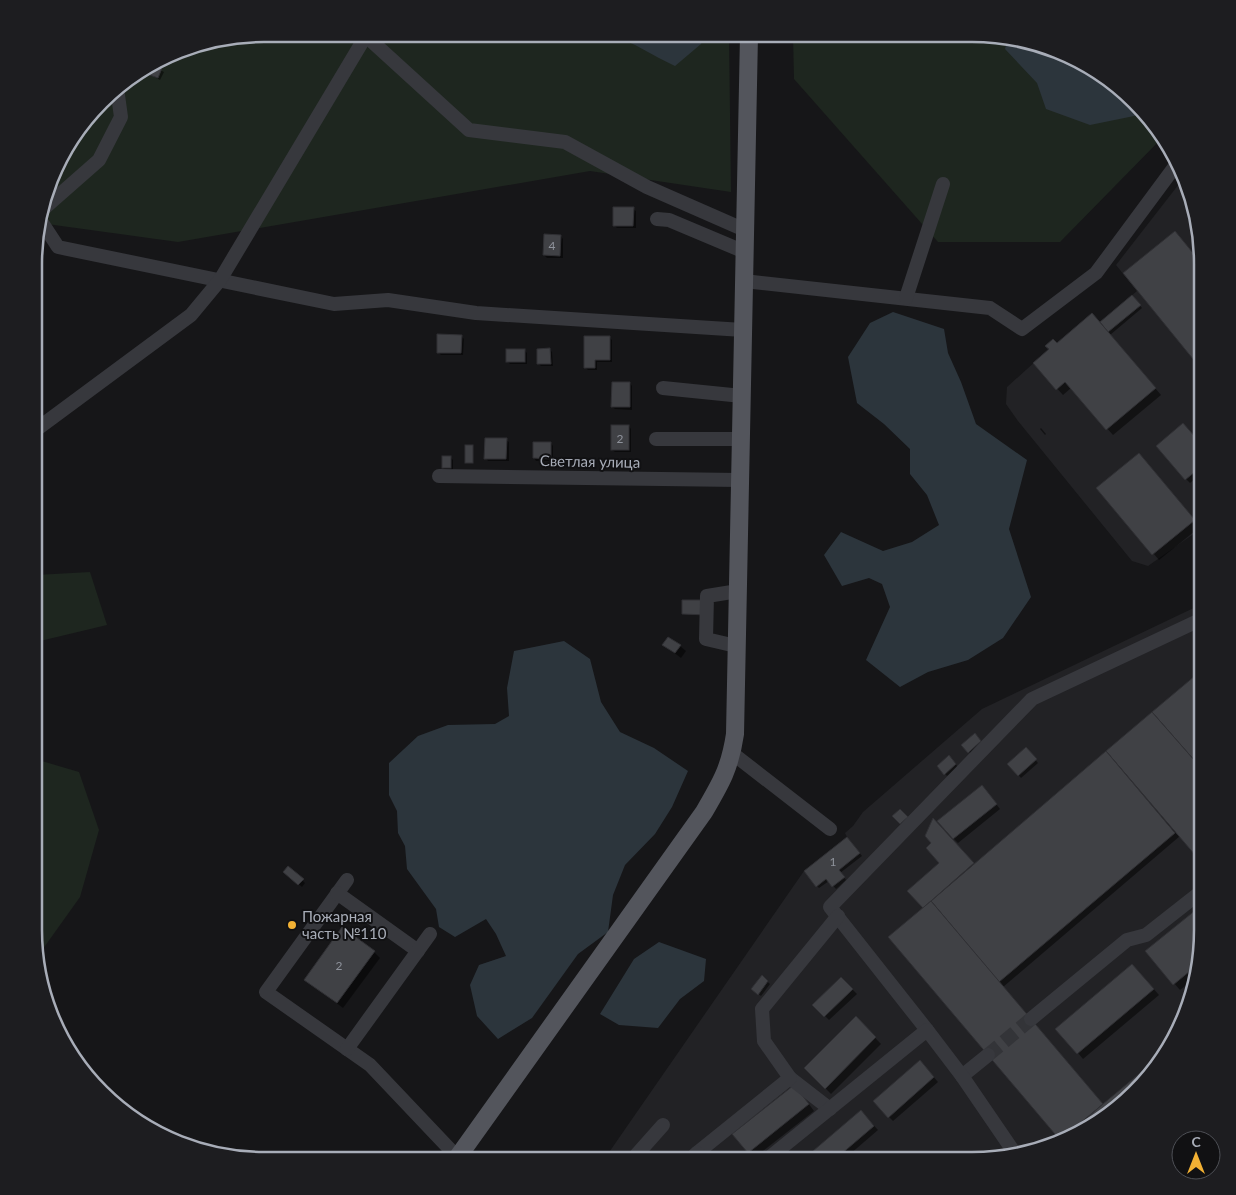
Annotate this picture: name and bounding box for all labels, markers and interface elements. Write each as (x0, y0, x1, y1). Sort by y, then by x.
house number: 4 (549, 238, 556, 253)
house number: 2 (617, 431, 624, 446)
street label: Светлая улица (540, 451, 640, 471)
house number: 1 (830, 854, 837, 869)
place label: Пожарная часть №110 (302, 907, 387, 942)
marker: Пожарная часть №110 (286, 919, 298, 931)
house number: 2 (336, 958, 343, 973)
north arrow (1171, 1130, 1221, 1180)
text: С (1191, 1133, 1201, 1150)

